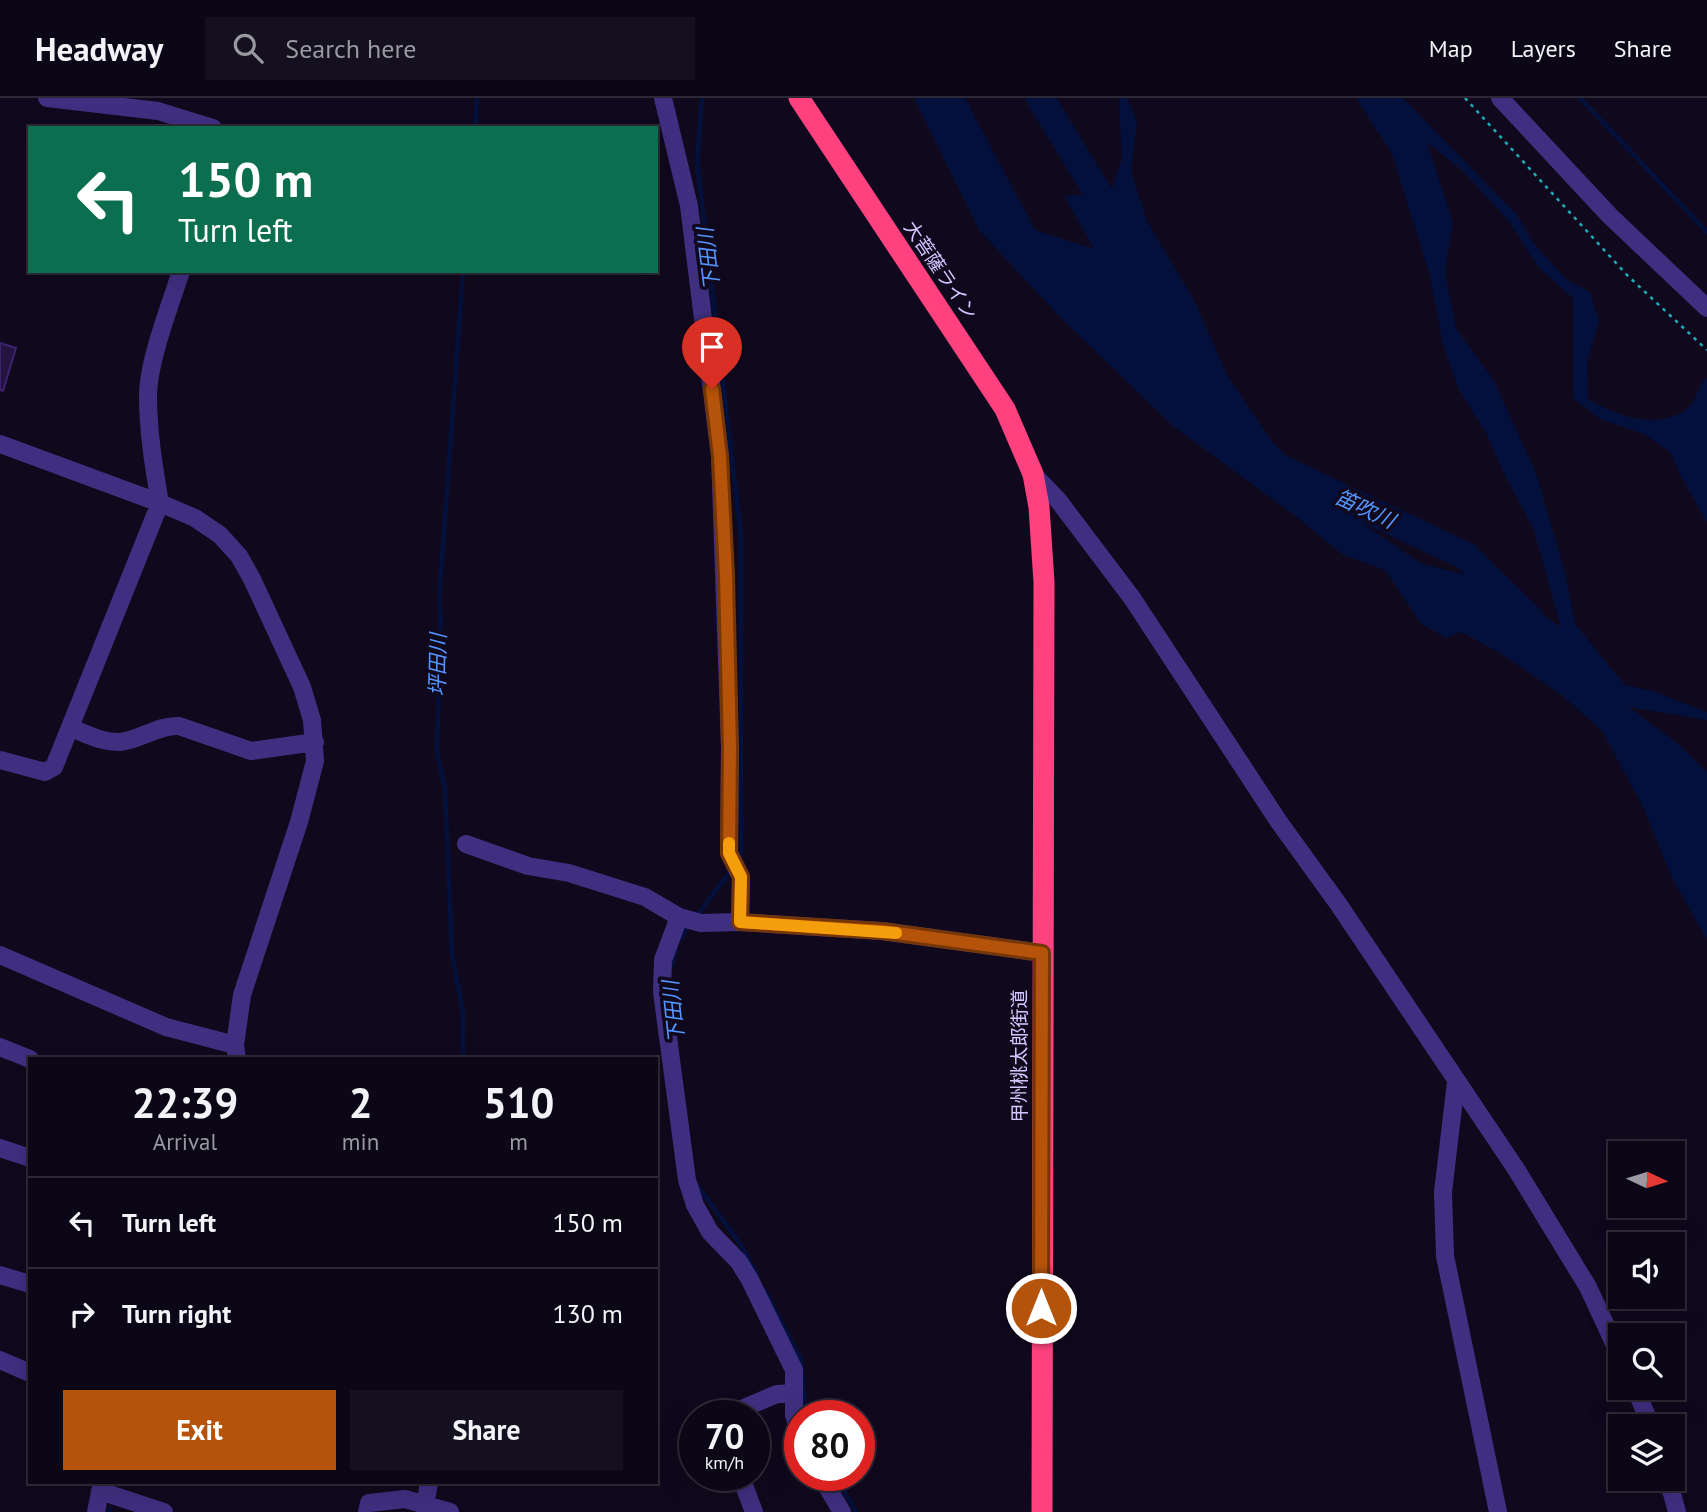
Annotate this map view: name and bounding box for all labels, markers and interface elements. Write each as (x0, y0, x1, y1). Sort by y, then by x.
search box (205, 17, 695, 80)
text: Headway (35, 27, 163, 70)
icon: search (229, 29, 267, 67)
text: Search here (285, 32, 416, 65)
text: Map (1429, 33, 1473, 64)
text: Layers (1511, 33, 1576, 64)
text: Share (1614, 33, 1672, 64)
text: 150 m (178, 147, 313, 211)
icon: left (63, 154, 154, 245)
text: Turn left (178, 209, 293, 251)
street label: 大菩薩ライン (899, 216, 983, 324)
water label: 下田川 (691, 224, 726, 292)
pin (682, 317, 742, 389)
icon: arrive (693, 328, 731, 366)
water label: 笛吹川 (1331, 483, 1401, 535)
water label: 坪田川 (423, 631, 452, 697)
water label: 下田川 (657, 977, 690, 1045)
street label: 甲州桃太郎街道 (1007, 989, 1031, 1123)
text: 22:39 (132, 1075, 238, 1130)
text: 2 (349, 1075, 372, 1130)
text: 510 (483, 1075, 554, 1130)
text: Arrival (153, 1127, 217, 1156)
text: min (342, 1127, 379, 1156)
text: m (509, 1127, 528, 1156)
north arrow (1608, 1141, 1685, 1218)
map controls (1608, 1141, 1685, 1491)
icon: left (63, 1204, 101, 1242)
text: Turn left (122, 1206, 216, 1239)
text: 150 m (552, 1206, 623, 1239)
button: sound (1608, 1232, 1685, 1309)
position arrow (1004, 1271, 1078, 1345)
icon: right (63, 1295, 101, 1333)
text: Turn right (122, 1297, 231, 1330)
text: 130 m (552, 1297, 623, 1330)
button: search (1608, 1323, 1685, 1400)
button: Exit (63, 1390, 336, 1470)
button: Share (350, 1390, 623, 1470)
speed limit sign: 80 (784, 1400, 875, 1491)
text: 70 (705, 1413, 744, 1459)
button: layers (1608, 1414, 1685, 1491)
text: km/h (705, 1451, 744, 1474)

